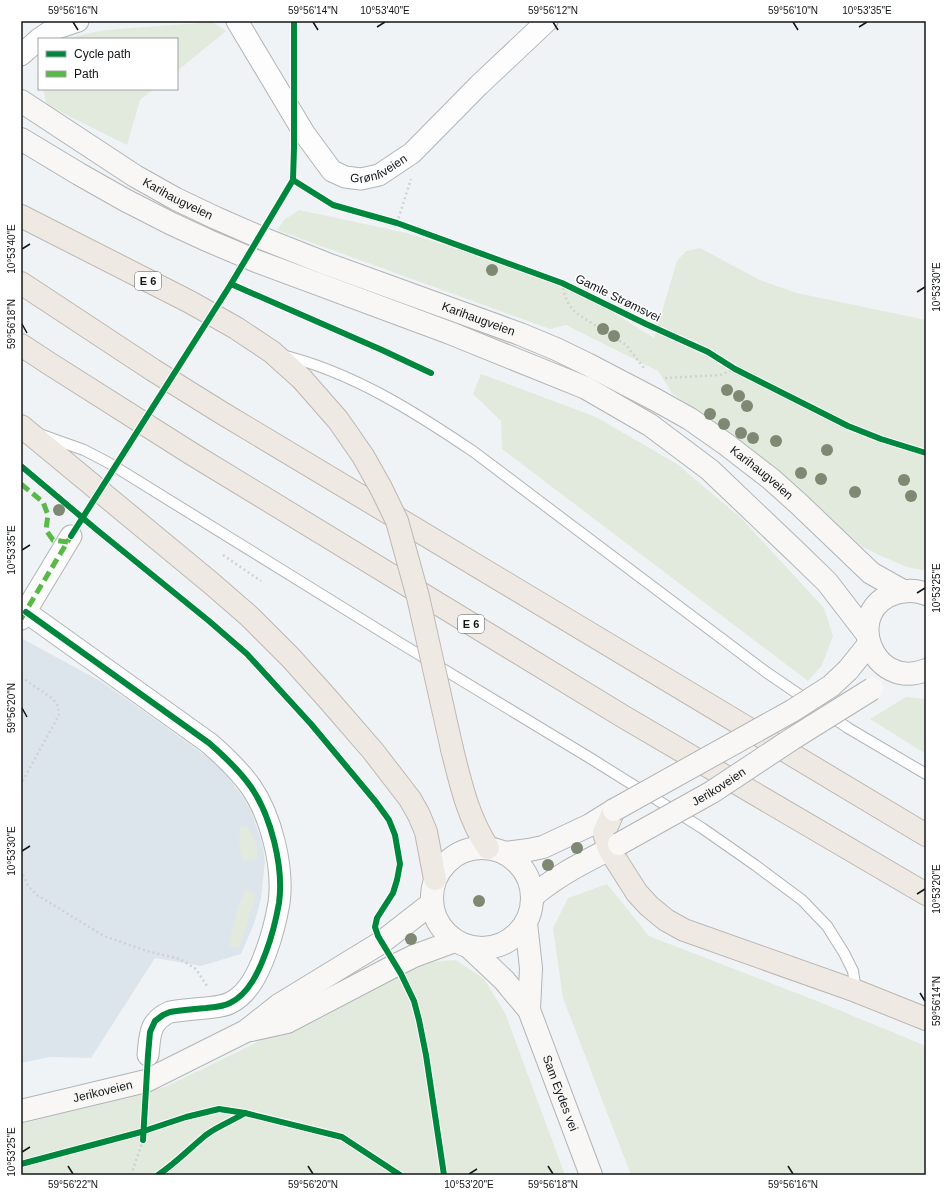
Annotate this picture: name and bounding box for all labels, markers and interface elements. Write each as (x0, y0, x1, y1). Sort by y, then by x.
text: 59°56'16"N (48, 5, 98, 16)
text: 59°56'14"N (288, 5, 338, 16)
text: 10°53'40"E (360, 5, 410, 16)
text: 59°56'12"N (528, 5, 578, 16)
text: 59°56'10"N (768, 5, 818, 16)
text: 10°53'35"E (842, 5, 892, 16)
legend (38, 38, 178, 90)
text: Cycle path (74, 47, 131, 61)
text: Path (74, 67, 99, 81)
street label: Grønliveien (349, 151, 410, 186)
street label: Karihaugveien (140, 175, 215, 222)
text: 10°53'40"E (6, 224, 17, 274)
text: 10°53'30"E (931, 262, 942, 312)
street label: Gamle Strømsvei (573, 271, 663, 325)
road number: E 6 (135, 272, 161, 290)
text: 59°56'18"N (6, 299, 17, 349)
street label: Karihaugveien (440, 299, 517, 339)
street label: Karihaugveien (727, 443, 796, 502)
text: 10°53'35"E (6, 525, 17, 575)
text: 10°53'25"E (931, 563, 942, 613)
road number: E 6 (458, 615, 484, 633)
text: 59°56'20"N (6, 683, 17, 733)
street label: Jerikoveien (689, 765, 748, 809)
text: 10°53'30"E (6, 826, 17, 876)
text: 10°53'20"E (931, 864, 942, 914)
text: 59°56'14"N (931, 976, 942, 1026)
street label: Sam Eydes vei (540, 1053, 581, 1133)
street label: Jerikoveien (71, 1077, 134, 1105)
text: 10°53'25"E (6, 1127, 17, 1177)
text: 59°56'22"N (48, 1179, 98, 1190)
text: 59°56'20"N (288, 1179, 338, 1190)
text: 10°53'20"E (444, 1179, 494, 1190)
text: 59°56'18"N (528, 1179, 578, 1190)
text: 59°56'16"N (768, 1179, 818, 1190)

